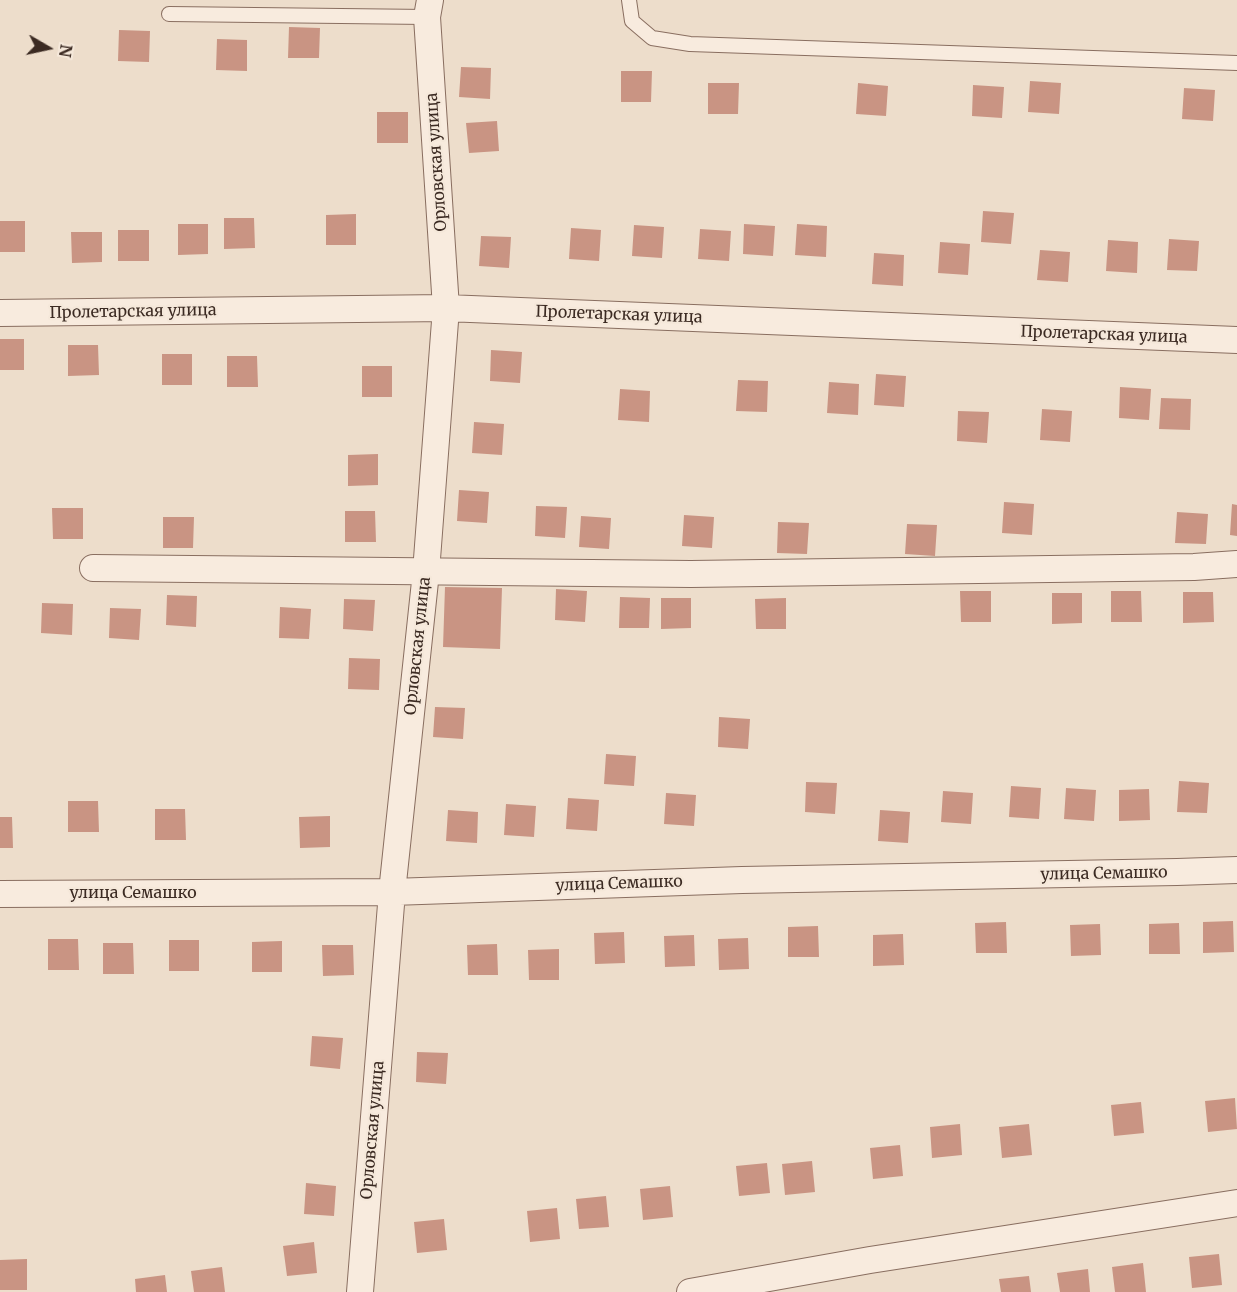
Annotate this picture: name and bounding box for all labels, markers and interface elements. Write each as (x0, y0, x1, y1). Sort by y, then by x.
north arrow (18, 18, 78, 78)
text: N (55, 43, 77, 59)
street label: Орловская улица (423, 92, 451, 232)
street label: Пролетарская улица (49, 301, 217, 323)
street label: Пролетарская улица (535, 302, 703, 328)
street label: Пролетарская улица (1020, 322, 1188, 348)
street label: Орловская улица (401, 576, 435, 716)
street label: улица Семашко (1040, 863, 1168, 885)
street label: улица Семашко (555, 872, 683, 896)
street label: улица Семашко (69, 883, 197, 903)
street label: Орловская улица (357, 1060, 389, 1200)

